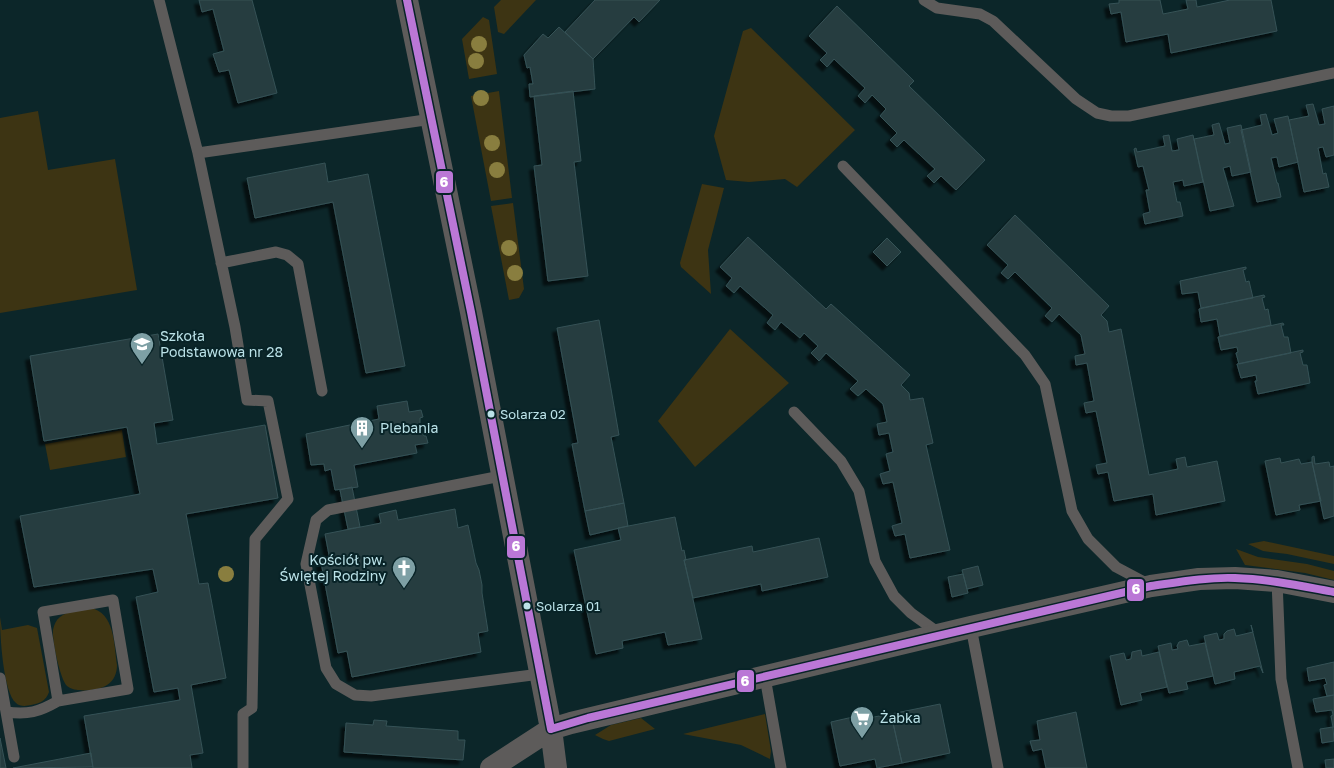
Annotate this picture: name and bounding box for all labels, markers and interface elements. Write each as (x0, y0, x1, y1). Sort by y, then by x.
line badge: 6 (435, 170, 454, 194)
text: 6 (440, 173, 449, 190)
place label: Szkoła Podstawowa nr 28 (160, 327, 283, 360)
school or university icon: Szkoła Podstawowa nr 28 (129, 331, 155, 365)
place label: Solarza 02 (500, 406, 566, 422)
marker: Solarza 02 (486, 409, 496, 419)
building icon: Plebania (349, 415, 375, 449)
place label: Plebania (380, 419, 438, 436)
line badge: 6 (506, 535, 526, 559)
text: 6 (512, 537, 521, 554)
place label: Kościół pw. Świętej Rodziny (280, 551, 386, 584)
church icon: Kościół pw. Świętej Rodziny (391, 555, 417, 589)
line badge: 6 (1126, 578, 1145, 602)
text: 6 (1132, 580, 1141, 597)
place label: Solarza 01 (536, 598, 600, 614)
marker: Solarza 01 (522, 601, 532, 611)
line badge: 6 (736, 669, 755, 693)
text: 6 (741, 672, 750, 689)
supermarket icon: Żabka (849, 705, 875, 739)
place label: Żabka (880, 709, 921, 726)

